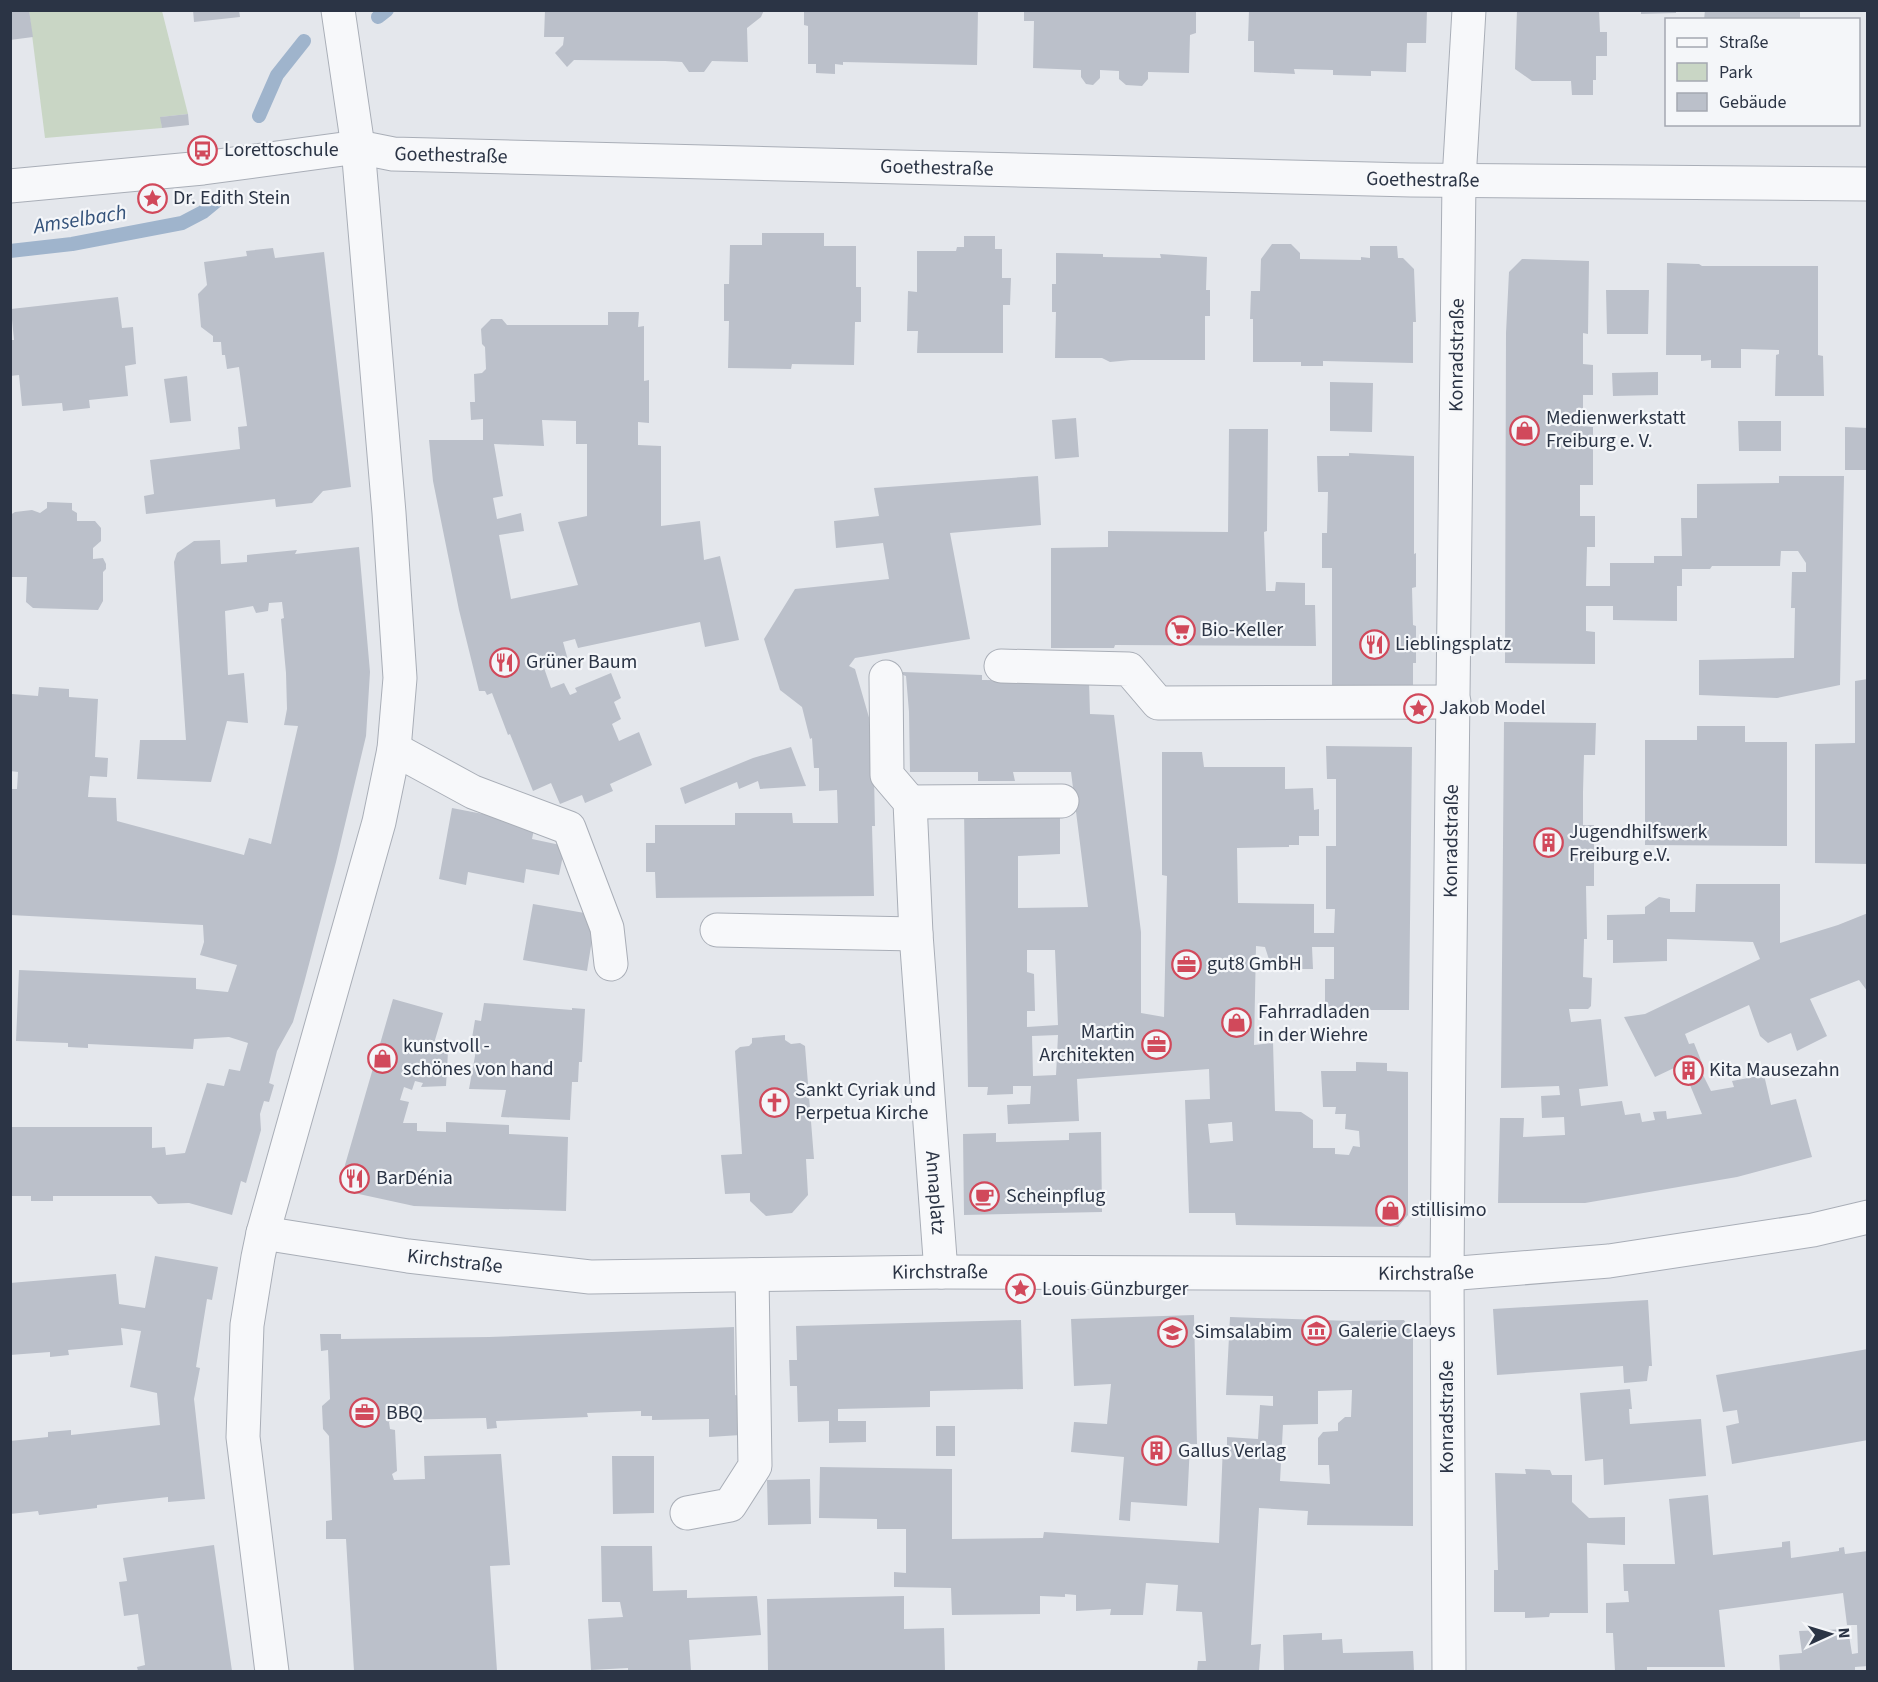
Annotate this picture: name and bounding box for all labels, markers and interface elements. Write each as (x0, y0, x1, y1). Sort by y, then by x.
legend (1665, 18, 1860, 126)
text: Straße (1719, 30, 1769, 55)
text: Park (1719, 60, 1753, 85)
text: Gebäude (1719, 90, 1787, 115)
bus stop icon: Lorettoschule (187, 134, 219, 166)
place label: Lorettoschule (224, 136, 339, 164)
street label: Goethestraße (394, 140, 508, 171)
street label: Goethestraße (880, 152, 994, 183)
street label: Goethestraße (1366, 165, 1480, 195)
place icon: Dr. Edith Stein (136, 182, 168, 214)
place label: Dr. Edith Stein (173, 184, 291, 212)
water label: Amselbach (29, 197, 129, 241)
street label: Konradstraße (1442, 298, 1472, 412)
place label: Medienwerkstatt Freiburg e. V. (1546, 404, 1686, 455)
shop icon: Medienwerkstatt Freiburg e. V. (1509, 414, 1541, 446)
supermarket icon: Bio-Keller (1164, 614, 1196, 646)
place label: Bio-Keller (1201, 616, 1283, 644)
restaurant icon: Lieblingsplatz (1358, 628, 1390, 660)
place label: Lieblingsplatz (1395, 630, 1511, 658)
restaurant icon: Grüner Baum (489, 646, 521, 678)
place label: Grüner Baum (526, 648, 637, 676)
place icon: Jakob Model (1402, 692, 1434, 724)
place label: Jakob Model (1439, 694, 1546, 722)
street label: Konradstraße (1437, 784, 1466, 898)
place label: Jugendhilfswerk Freiburg e.V. (1569, 818, 1707, 869)
building icon: Jugendhilfswerk Freiburg e.V. (1532, 827, 1564, 859)
office icon: gut8 GmbH (1170, 948, 1202, 980)
place label: gut8 GmbH (1207, 950, 1302, 978)
place label: Fahrradladen in der Wiehre (1258, 998, 1370, 1049)
shop icon: Fahrradladen in der Wiehre (1221, 1007, 1253, 1039)
place label: Martin Architekten (1039, 1018, 1135, 1069)
office icon: Martin Architekten (1140, 1028, 1172, 1060)
place label: kunstvoll - schönes von hand (403, 1032, 554, 1083)
shop icon: kunstvoll - schönes von hand (366, 1042, 398, 1074)
building icon: Kita Mausezahn (1672, 1054, 1704, 1086)
place label: Kita Mausezahn (1709, 1056, 1840, 1084)
place label: Sankt Cyriak und Perpetua Kirche (795, 1076, 936, 1127)
church icon: Sankt Cyriak und Perpetua Kirche (758, 1086, 790, 1118)
street label: Annaplatz (918, 1150, 952, 1236)
restaurant icon: BarDénia (339, 1162, 371, 1194)
place label: BarDénia (376, 1164, 453, 1192)
cafe icon: Scheinpflug (969, 1180, 1001, 1212)
place label: Scheinpflug (1006, 1182, 1105, 1210)
shop icon: stillisimo (1374, 1194, 1406, 1226)
place label: stillisimo (1411, 1196, 1487, 1224)
street label: Kirchstraße (406, 1242, 504, 1281)
street label: Kirchstraße (892, 1258, 988, 1287)
street label: Kirchstraße (1378, 1258, 1475, 1288)
place icon: Louis Günzburger (1005, 1273, 1037, 1305)
place label: Louis Günzburger (1042, 1275, 1189, 1303)
museum icon: Galerie Claeys (1301, 1315, 1333, 1347)
school or university icon: Simsalabim (1157, 1316, 1189, 1348)
place label: Galerie Claeys (1338, 1317, 1456, 1345)
place label: Simsalabim (1194, 1318, 1292, 1346)
street label: Konradstraße (1433, 1360, 1461, 1474)
office icon: BBQ (349, 1397, 381, 1429)
place label: BBQ (386, 1399, 423, 1427)
building icon: Gallus Verlag (1141, 1435, 1173, 1467)
place label: Gallus Verlag (1178, 1437, 1286, 1465)
north arrow (1800, 1604, 1860, 1664)
text: N (1833, 1627, 1855, 1639)

